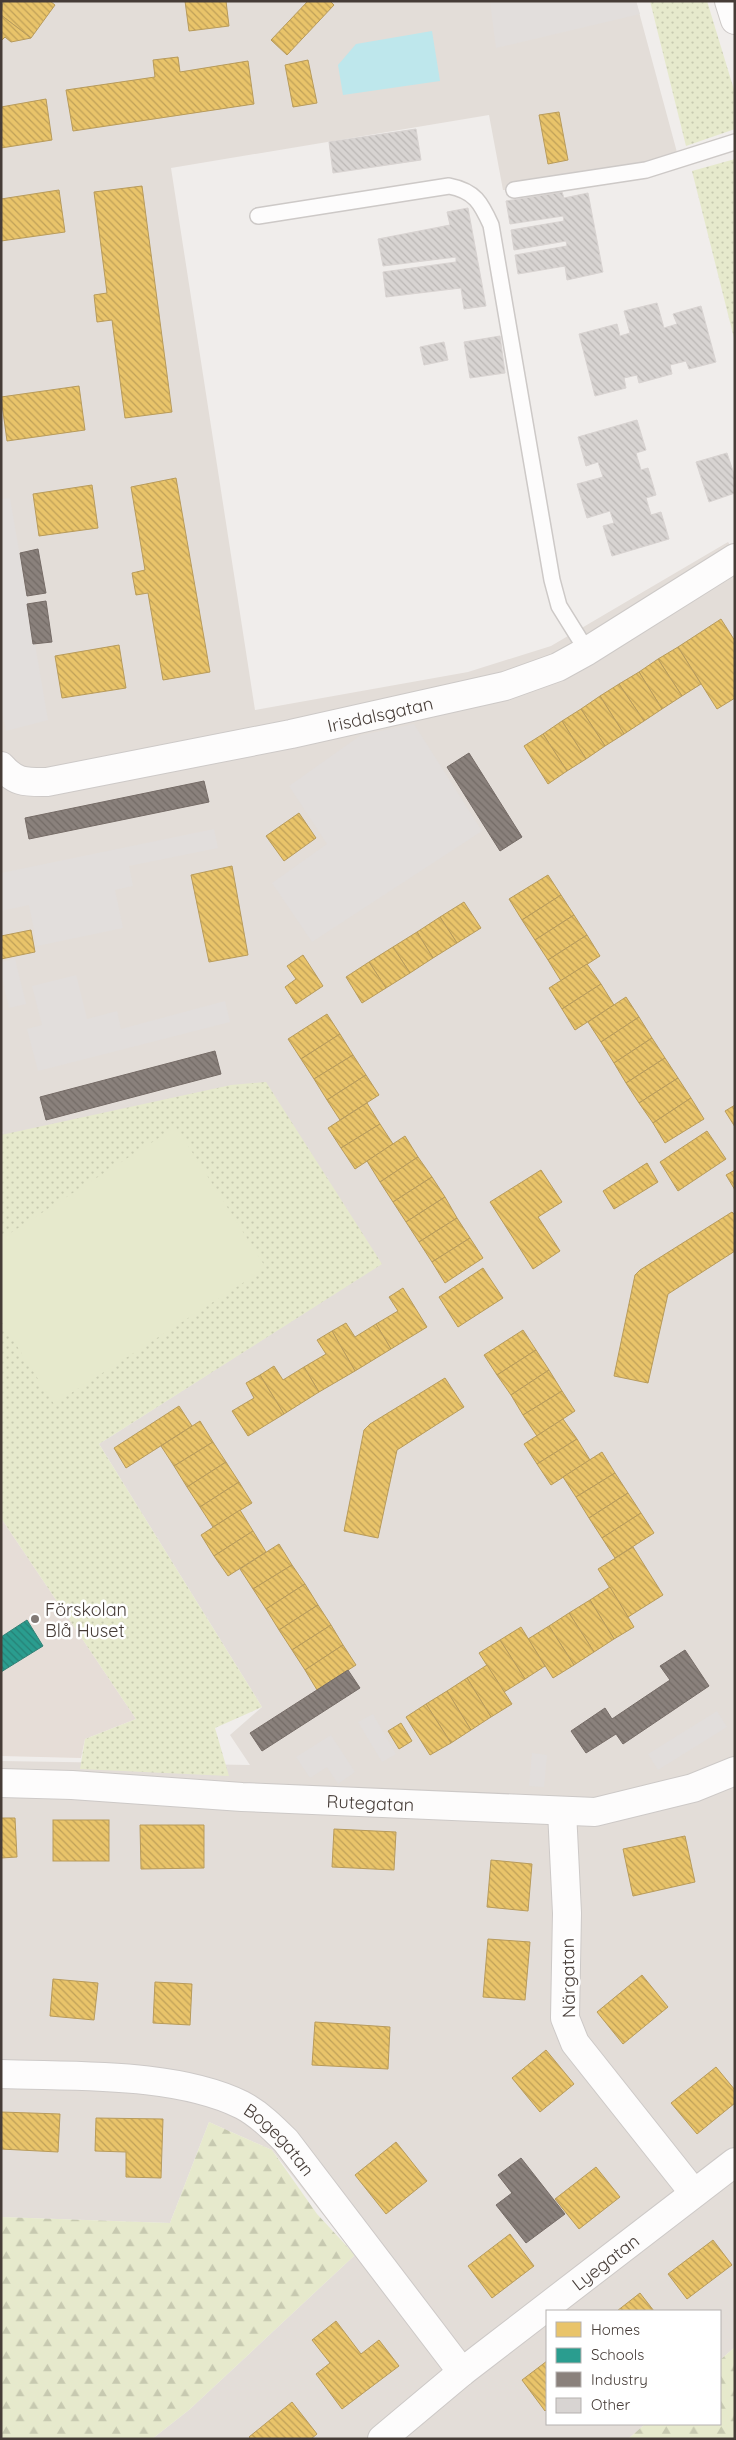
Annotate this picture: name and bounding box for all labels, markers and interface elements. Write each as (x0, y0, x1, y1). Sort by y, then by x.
street label: Irisdalsgatan (325, 691, 435, 737)
place label: Förskolan Blå Huset (45, 1598, 127, 1642)
marker: Förskolan Blå Huset (29, 1613, 41, 1625)
street label: Rutegatan (326, 1789, 415, 1816)
street label: Närgatan (556, 1938, 580, 2018)
street label: Bogegatan (240, 2098, 320, 2180)
street label: Lyegatan (567, 2229, 643, 2295)
legend (546, 2310, 721, 2425)
text: Homes (591, 2320, 640, 2339)
text: Schools (591, 2345, 644, 2364)
text: Industry (591, 2370, 648, 2389)
text: Other (591, 2395, 631, 2414)

